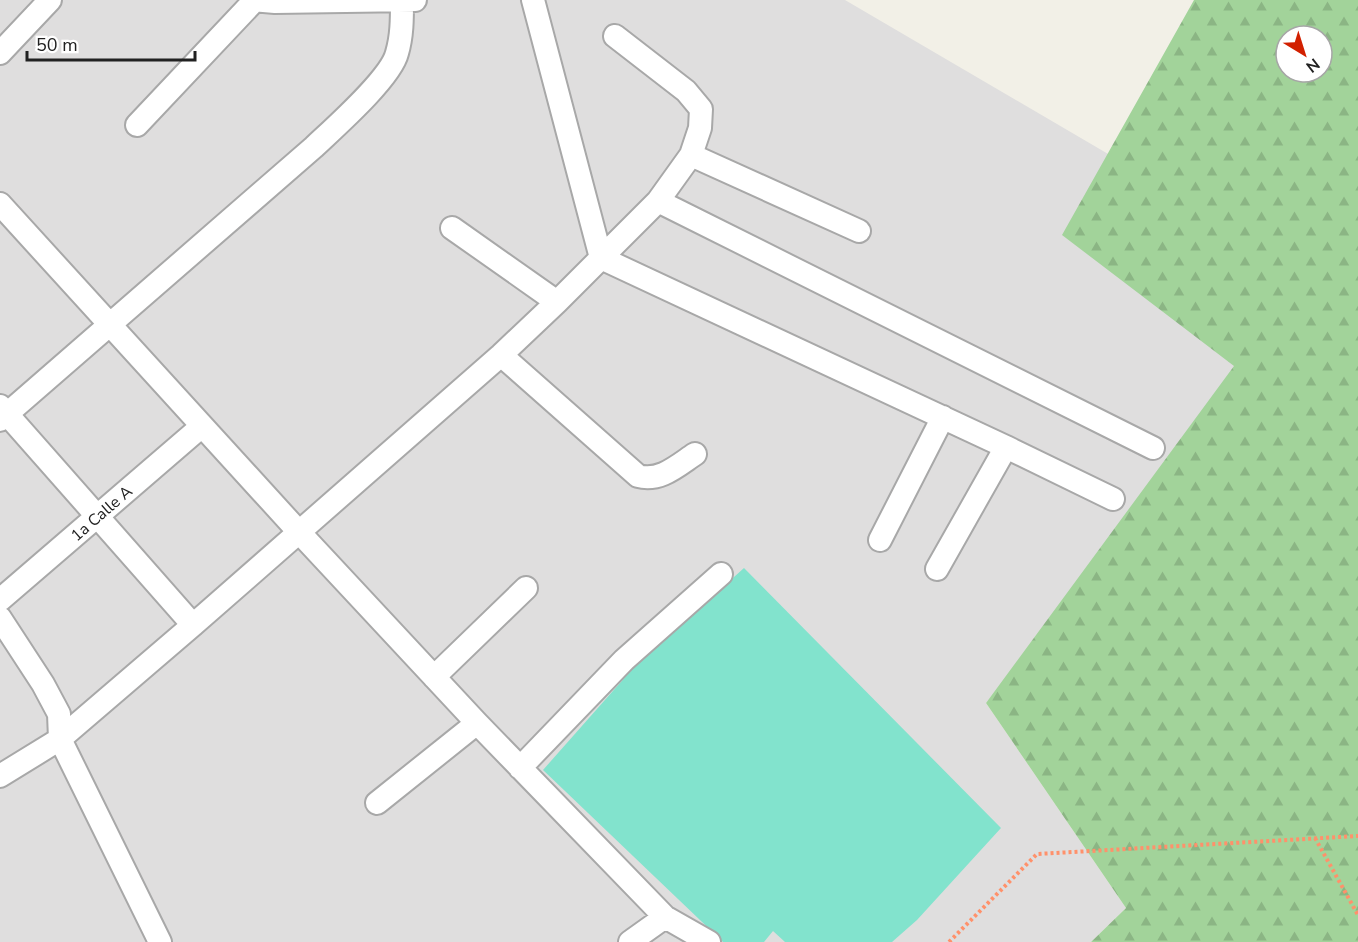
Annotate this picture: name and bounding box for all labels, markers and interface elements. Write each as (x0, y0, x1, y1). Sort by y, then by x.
scale bar (27, 24, 195, 62)
north arrow (1274, 24, 1334, 84)
text: 50 m (36, 33, 78, 57)
text: N (1301, 53, 1324, 77)
street label: 1a Calle A (66, 481, 137, 547)

